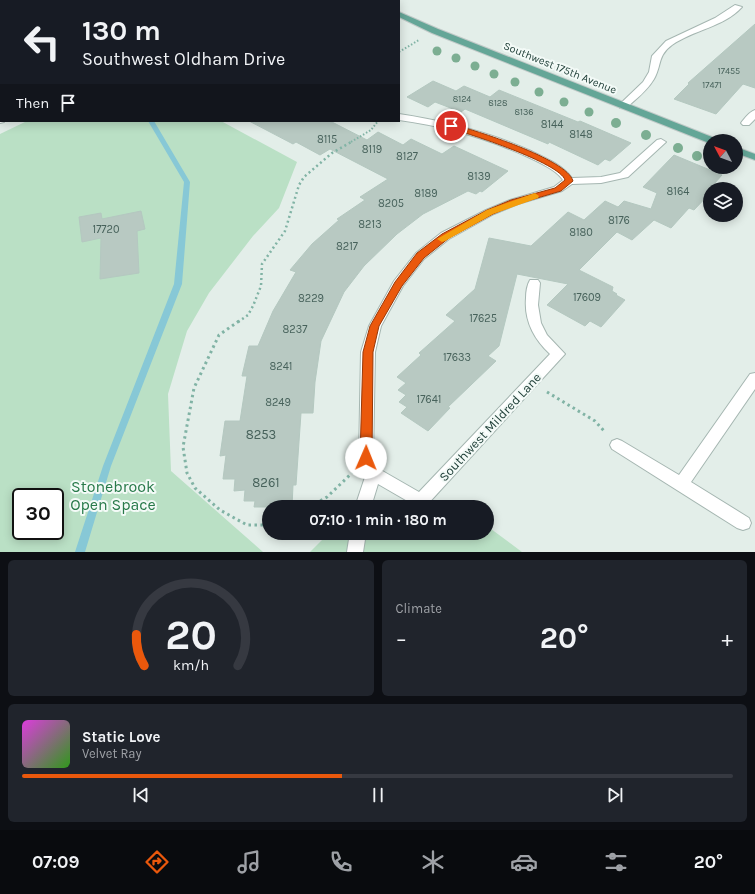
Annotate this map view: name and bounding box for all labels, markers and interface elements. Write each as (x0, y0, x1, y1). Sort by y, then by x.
text: 130 m (82, 14, 161, 47)
icon: left (16, 16, 68, 68)
street label: Southwest 175th Avenue (502, 39, 619, 97)
text: Southwest Oldham Drive (82, 48, 285, 70)
house number: 17455 (718, 66, 740, 76)
house number: 17471 (702, 80, 722, 90)
icon: arrive (57, 92, 79, 114)
text: Then (16, 94, 49, 112)
house number: 8124 (453, 94, 471, 104)
house number: 8128 (488, 98, 508, 108)
house number: 8136 (515, 107, 533, 117)
pin (434, 109, 468, 143)
icon: arrive (440, 115, 462, 137)
house number: 8144 (541, 118, 563, 131)
house number: 8148 (569, 128, 593, 141)
house number: 8115 (317, 133, 337, 146)
north arrow (703, 134, 743, 174)
map controls (703, 134, 743, 222)
house number: 8119 (362, 143, 382, 156)
house number: 8127 (396, 150, 418, 163)
house number: 8139 (467, 170, 491, 183)
button: layers (703, 182, 743, 222)
house number: 8164 (667, 185, 689, 198)
house number: 8189 (414, 187, 438, 200)
house number: 8205 (378, 197, 404, 210)
house number: 8176 (608, 214, 630, 227)
house number: 8213 (358, 218, 382, 231)
house number: 17720 (93, 223, 119, 236)
house number: 8180 (569, 226, 593, 239)
house number: 8217 (336, 240, 358, 253)
house number: 17609 (573, 291, 601, 304)
house number: 8229 (298, 292, 324, 305)
house number: 17625 (469, 312, 497, 325)
house number: 8237 (283, 323, 307, 336)
house number: 17633 (443, 351, 471, 364)
house number: 8241 (270, 360, 292, 373)
street label: Southwest Mildred Lane (436, 369, 544, 484)
house number: 17641 (417, 393, 441, 406)
house number: 8249 (265, 396, 291, 409)
house number: 8253 (246, 427, 276, 442)
position arrow (345, 437, 387, 479)
house number: 8261 (252, 475, 280, 490)
park label: Stonebrook Open Space (70, 477, 156, 514)
speed limit sign: 30 (12, 488, 64, 540)
text: 07:10 · 1 min · 180 m (309, 511, 447, 529)
text: Climate (396, 601, 442, 616)
text: 20 (165, 611, 216, 659)
text: 20° (540, 620, 589, 656)
text: − (396, 626, 407, 652)
text: + (721, 626, 733, 652)
text: km/h (173, 657, 209, 674)
text: Static Love (82, 728, 160, 746)
text: Velvet Ray (82, 746, 142, 761)
icon: previous (130, 784, 152, 806)
icon: pause (367, 784, 389, 806)
icon: next (604, 784, 626, 806)
icon: directions (143, 848, 171, 876)
icon: music (235, 848, 263, 876)
icon: phone (327, 848, 355, 876)
icon: climate (419, 848, 447, 876)
icon: car (510, 848, 538, 876)
icon: filters (602, 848, 630, 876)
text: 07:09 (32, 851, 79, 873)
text: 20° (694, 851, 723, 873)

